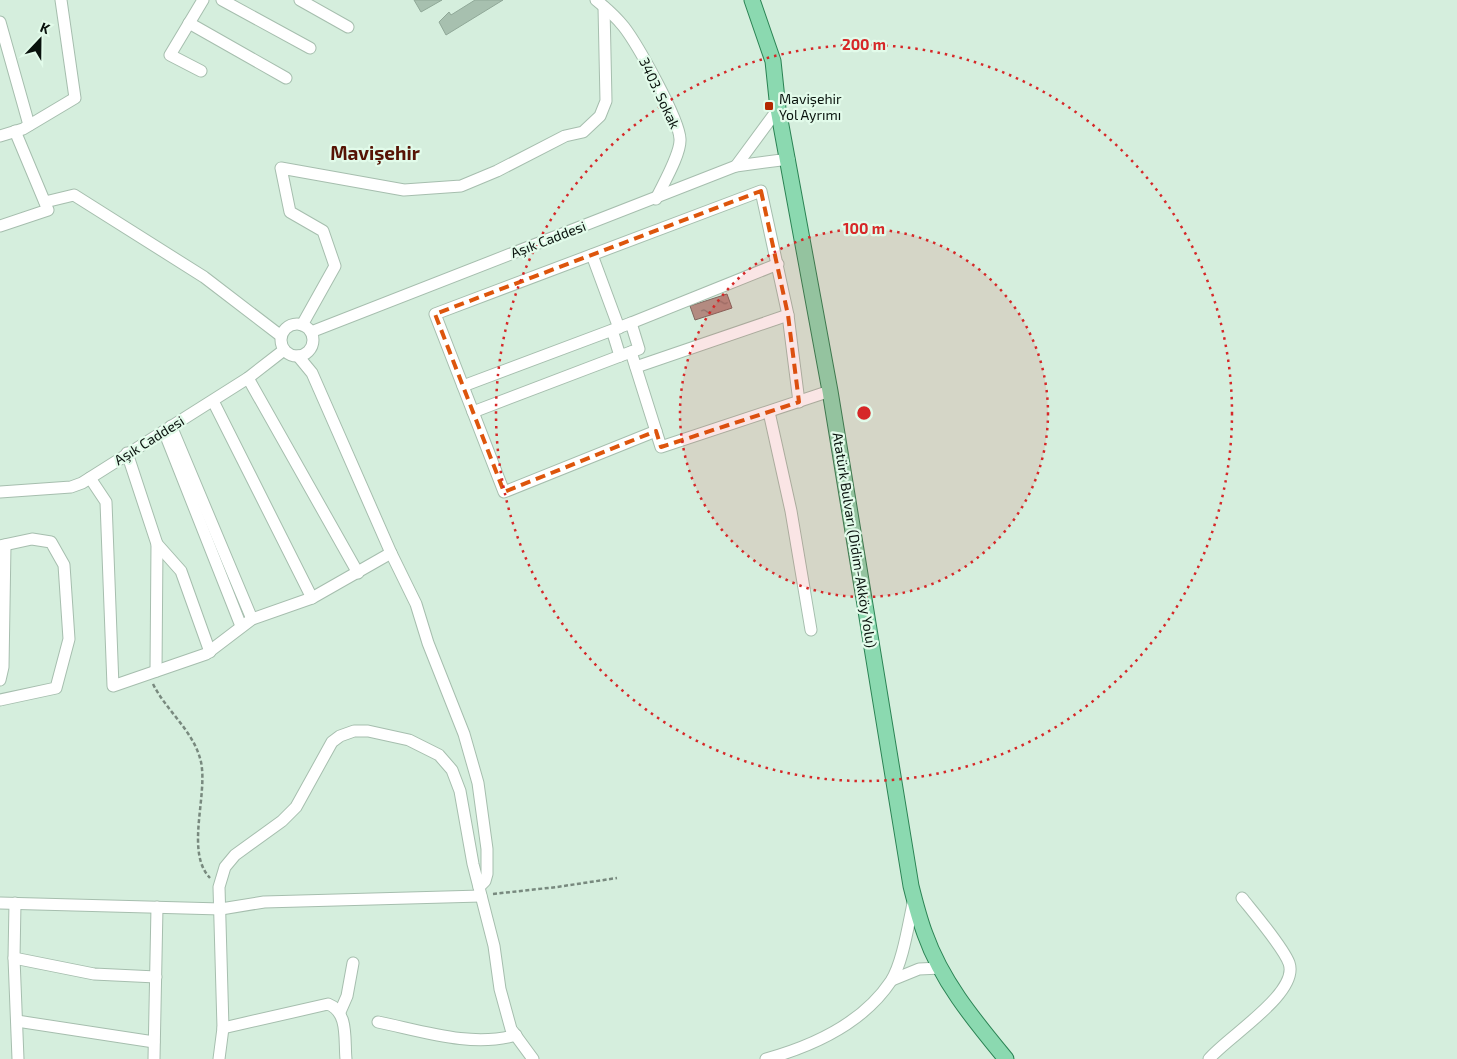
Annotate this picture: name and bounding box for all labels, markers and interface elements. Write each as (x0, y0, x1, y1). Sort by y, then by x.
north arrow (15, 15, 65, 65)
text: K (38, 18, 52, 37)
text: 200 m (842, 35, 886, 53)
street label: 3403. Sokak (636, 55, 684, 131)
place label: Mavişehir Yol Ayrımı (779, 90, 842, 123)
marker: Mavişehir Yol Ayrımı (763, 100, 775, 112)
district label: Mavişehir (330, 141, 420, 165)
street label: Aşık Caddesi (508, 217, 588, 262)
text: 100 m (843, 219, 885, 237)
centre of rings (855, 404, 873, 422)
street label: Aşık Caddesi (111, 412, 188, 469)
street label: Atatürk Bulvarı (Didim-Akköy Yolu) (830, 431, 880, 649)

